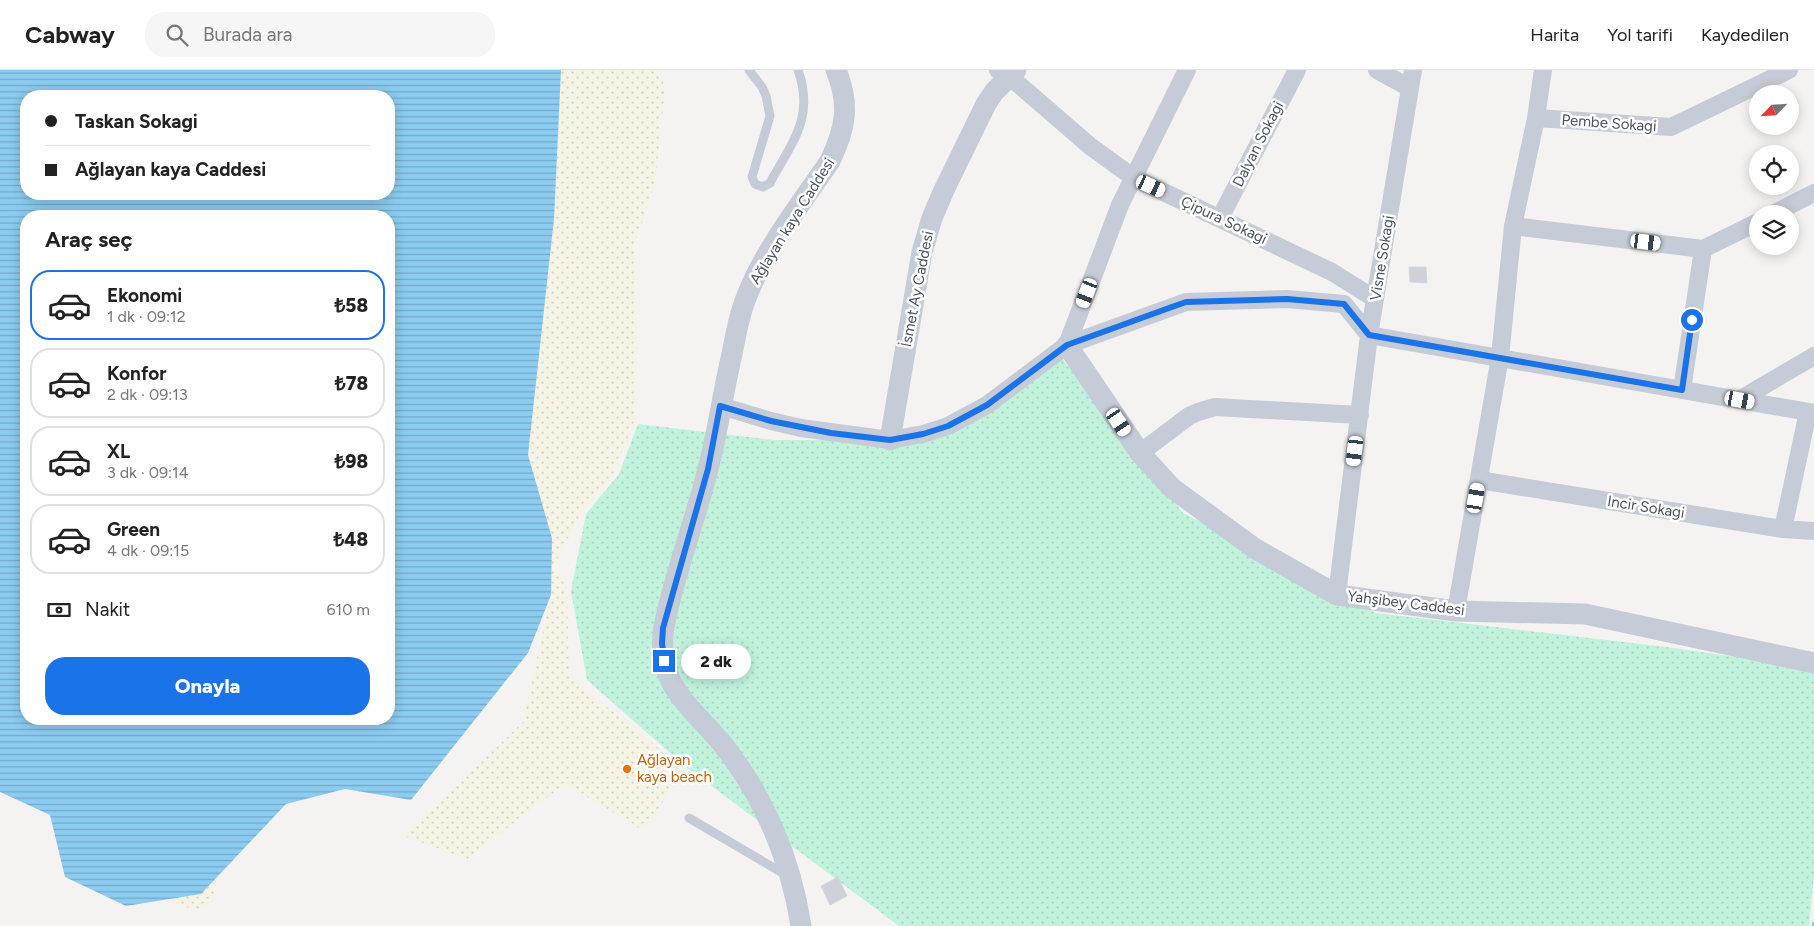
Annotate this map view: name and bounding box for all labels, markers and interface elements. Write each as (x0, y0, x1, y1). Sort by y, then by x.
search box (145, 12, 495, 57)
text: Cabway (25, 20, 115, 49)
icon: search (163, 21, 191, 49)
text: Burada ara (203, 23, 293, 46)
text: Harita (1530, 24, 1579, 46)
text: Yol tarifi (1607, 24, 1673, 46)
text: Kaydedilen (1701, 24, 1789, 46)
north arrow (1749, 85, 1799, 135)
map controls (1749, 85, 1799, 255)
street label: Dalyan Sokagi (1229, 98, 1287, 190)
text: Taskan Sokagi (75, 110, 198, 133)
street label: Pembe Sokagi (1561, 111, 1657, 135)
button: locate (1749, 145, 1799, 195)
street label: Ağlayan kaya Caddesi (746, 155, 838, 287)
text: Ağlayan kaya Caddesi (75, 158, 266, 181)
car (1134, 173, 1167, 199)
street label: Çipura Sokagi (1178, 192, 1270, 248)
button: layers (1749, 205, 1799, 255)
street label: Visne Sokagi (1366, 214, 1398, 302)
text: Araç seç (45, 226, 132, 253)
street label: İsmet Ay Caddesi (897, 230, 937, 348)
car (1630, 233, 1661, 251)
car (1074, 276, 1099, 310)
icon: car (47, 283, 92, 328)
text: Ekonomi (107, 284, 182, 307)
text: ₺58 (334, 294, 368, 317)
text: 1 dk · 09:12 (107, 307, 186, 326)
route start (1681, 309, 1703, 331)
icon: car (47, 361, 92, 406)
text: Konfor (107, 362, 166, 385)
text: ₺78 (335, 372, 368, 395)
text: 2 dk · 09:13 (107, 385, 188, 404)
car (1723, 390, 1756, 410)
car (1104, 405, 1133, 439)
car (1345, 435, 1364, 467)
icon: car (47, 439, 92, 484)
text: XL (107, 440, 130, 463)
text: ₺98 (334, 450, 368, 473)
text: 3 dk · 09:14 (107, 463, 189, 482)
car (1466, 482, 1485, 514)
street label: Incir Sokagi (1606, 492, 1686, 522)
icon: car (47, 517, 92, 562)
text: Green (107, 518, 160, 541)
text: ₺48 (333, 528, 368, 551)
text: 4 dk · 09:15 (107, 541, 189, 560)
street label: Yahşibey Caddesi (1346, 587, 1466, 619)
icon: cash (45, 596, 73, 624)
text: Nakit (85, 598, 130, 621)
text: 610 m (327, 600, 370, 619)
callout: 2 dk (682, 644, 752, 678)
route end (653, 650, 675, 672)
text: 2 dk (700, 652, 732, 671)
button: Onayla (45, 657, 370, 715)
place label: Ağlayan kaya beach (637, 751, 712, 786)
marker: Ağlayan kaya beach (621, 763, 633, 775)

